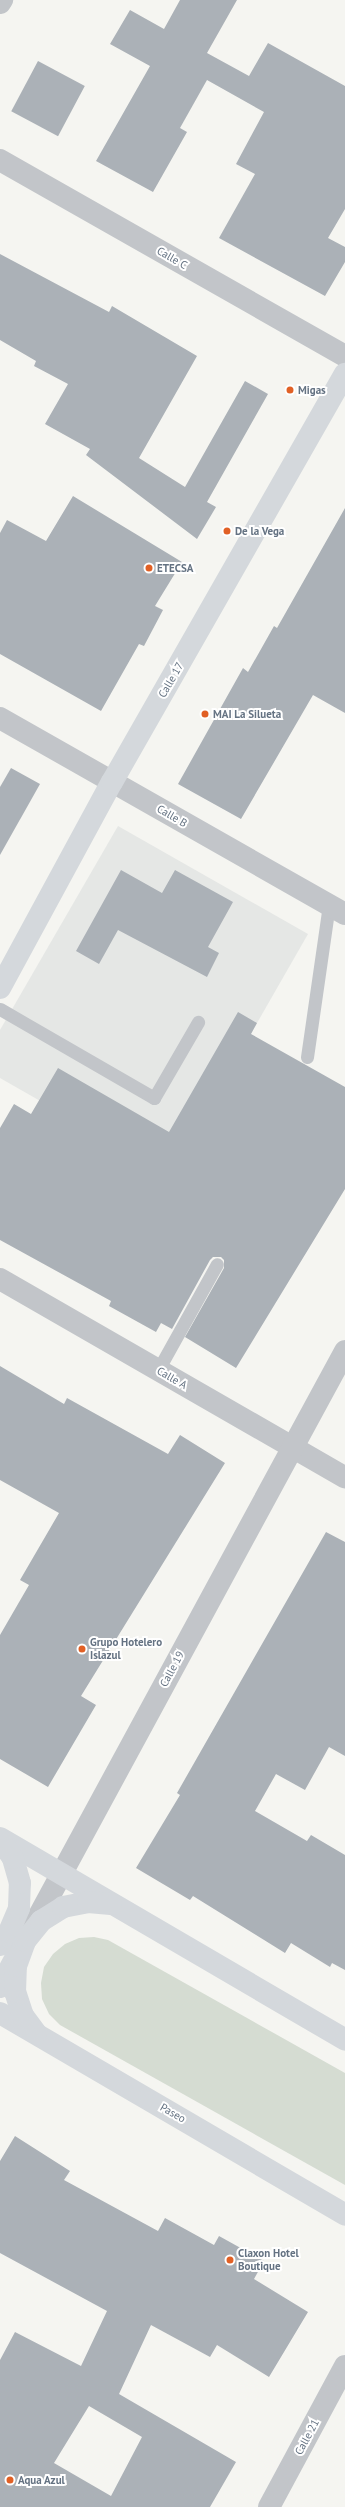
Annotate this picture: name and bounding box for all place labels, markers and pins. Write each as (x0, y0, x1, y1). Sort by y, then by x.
place label: Migas (298, 383, 326, 397)
marker: Migas (285, 385, 295, 395)
place label: De la Vega (235, 524, 285, 538)
marker: De la Vega (222, 526, 232, 536)
place label: ETECSA (157, 561, 193, 575)
marker: ETECSA (144, 563, 154, 573)
place label: MAI La Silueta (213, 707, 281, 721)
marker: MAI La Silueta (200, 709, 210, 719)
place label: Grupo Hotelero Islazul (90, 1636, 162, 1662)
marker: Grupo Hotelero Islazul (77, 1644, 87, 1654)
place label: Claxon Hotel Boutique (238, 2247, 299, 2273)
marker: Claxon Hotel Boutique (225, 2255, 235, 2265)
place label: Aqua Azul (18, 2473, 65, 2487)
marker: Aqua Azul (5, 2475, 15, 2485)

